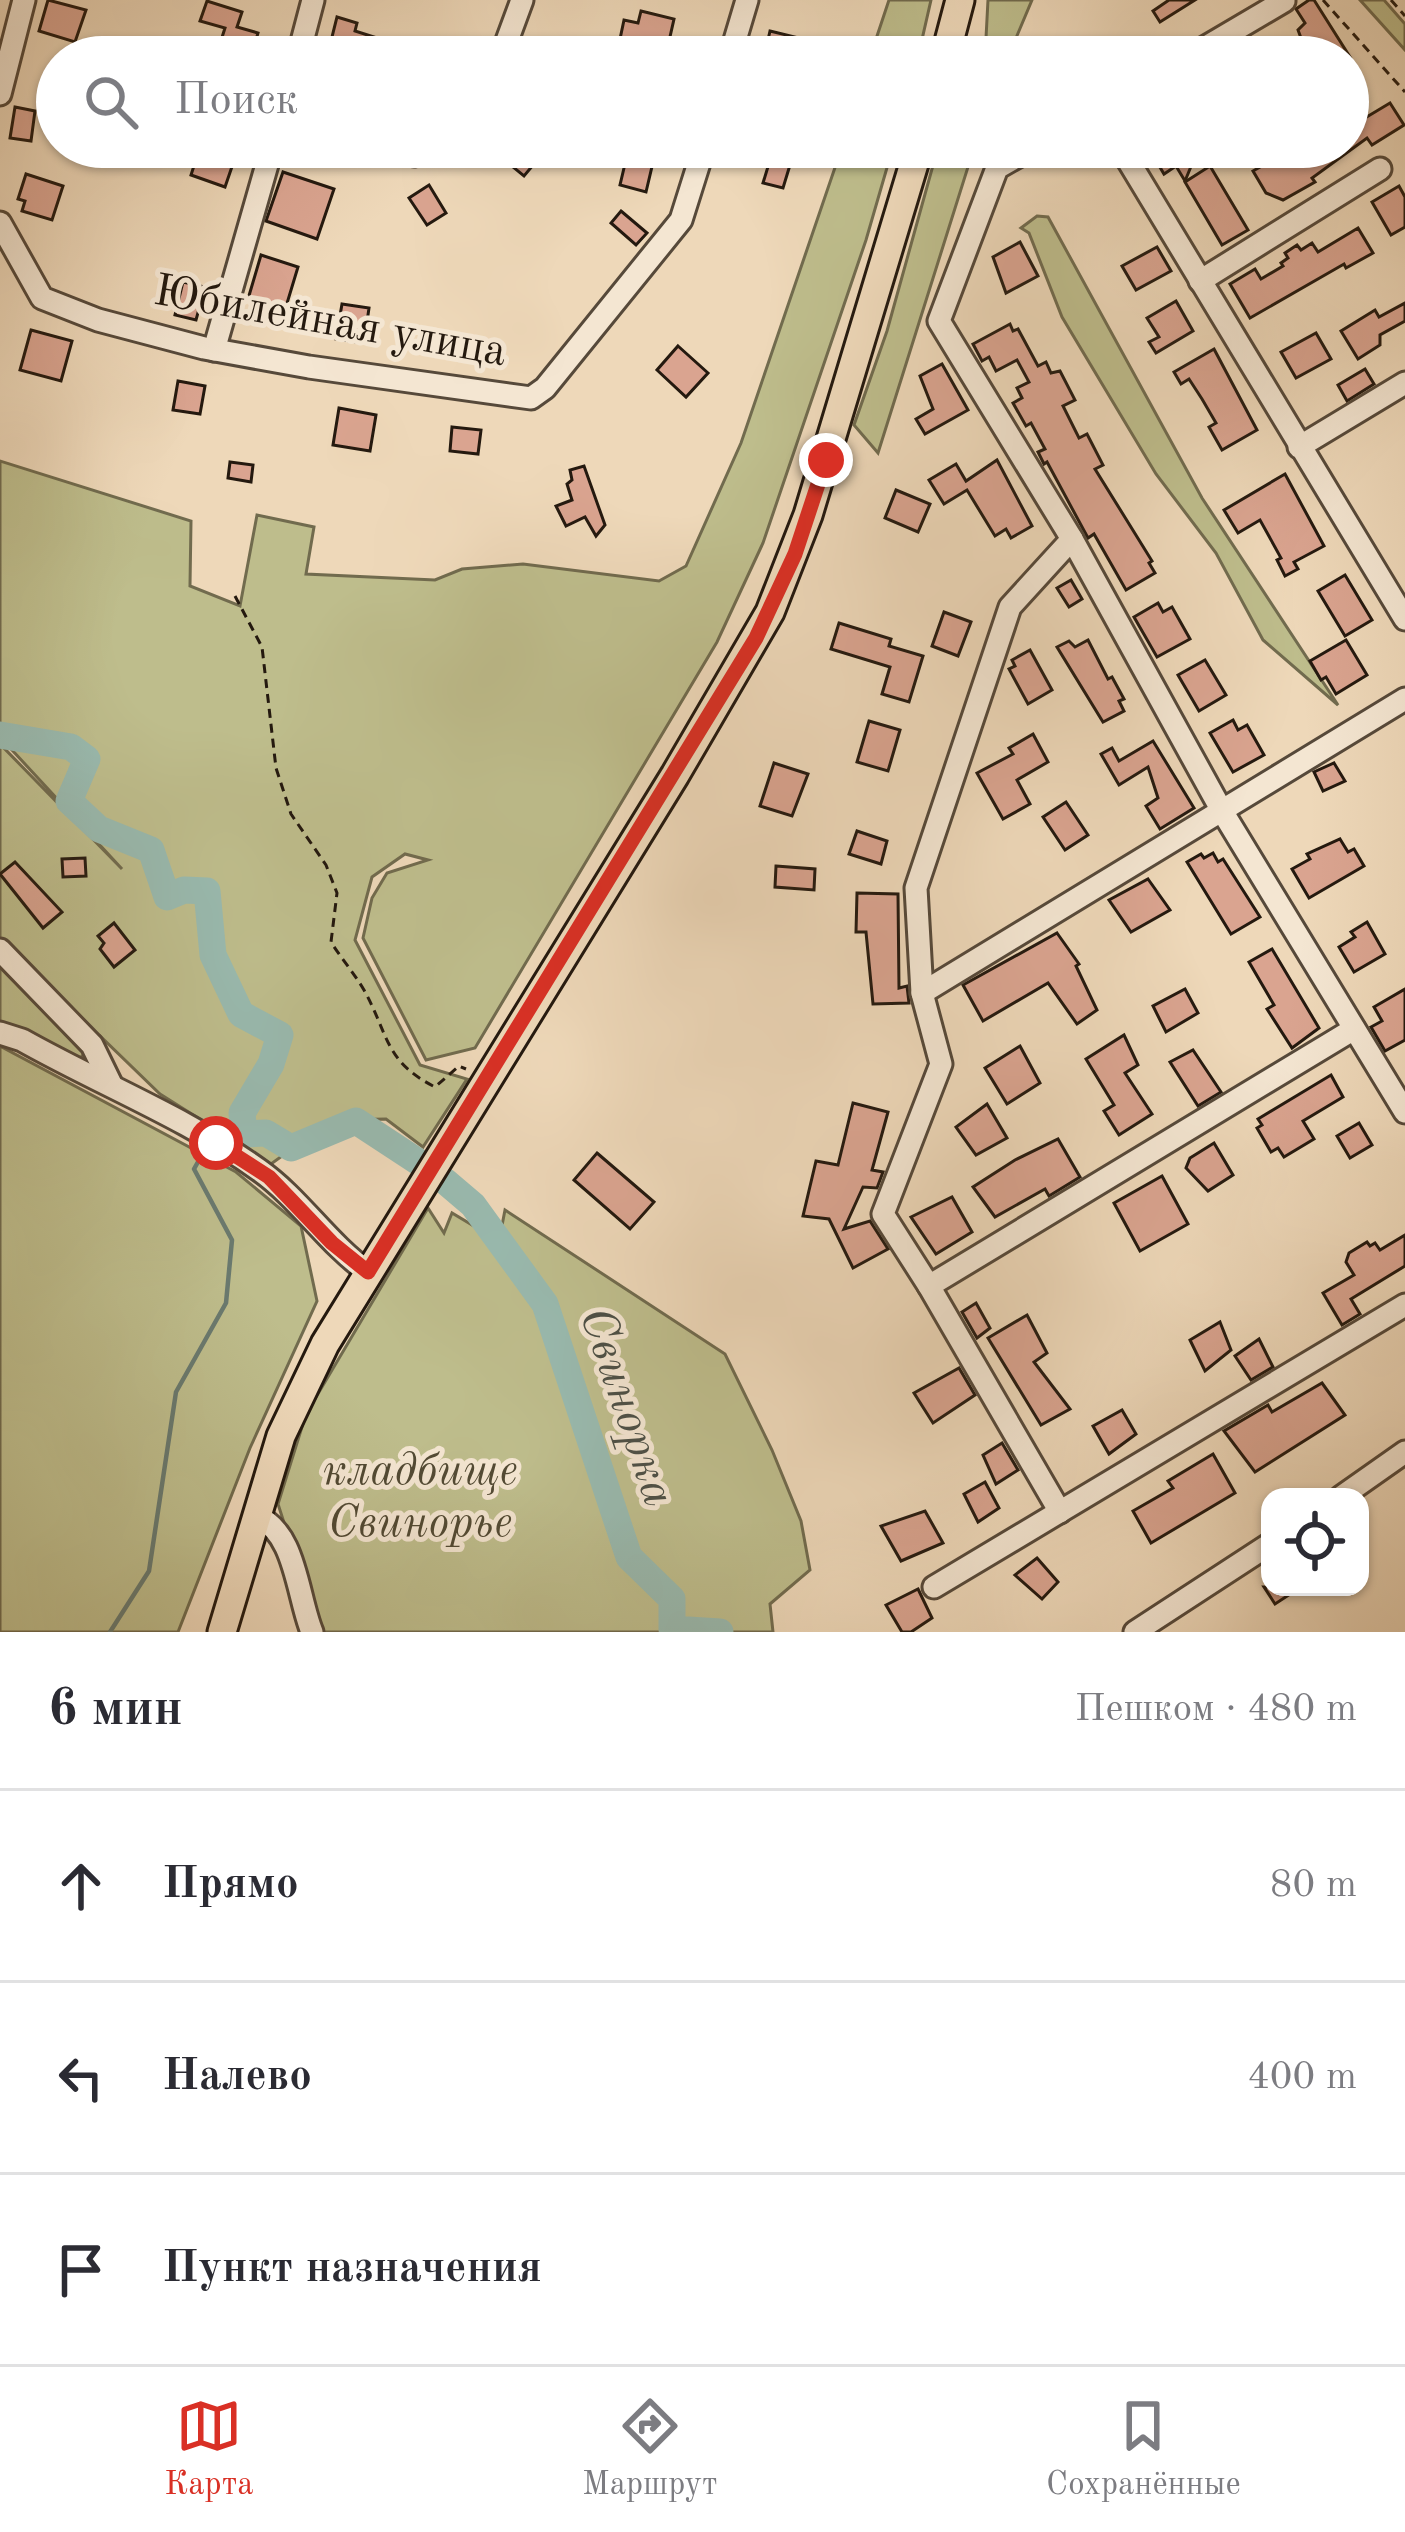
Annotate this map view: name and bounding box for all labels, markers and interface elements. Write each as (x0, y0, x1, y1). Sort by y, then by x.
search box (36, 36, 1369, 168)
icon: search (78, 69, 144, 135)
text: Поиск (174, 79, 298, 124)
street label: Юбилейная улица (150, 270, 510, 376)
route end (799, 433, 853, 487)
route start (189, 1116, 243, 1170)
water label: Свинорка (570, 1301, 682, 1513)
park label: кладбище Свинорье (322, 1450, 518, 1547)
map controls (1261, 1488, 1369, 1596)
button: locate (1261, 1488, 1369, 1596)
text: 6 мин (48, 1685, 183, 1736)
text: Пешком · 480 m (1075, 1690, 1357, 1729)
icon: ahead (48, 1853, 114, 1919)
text: Прямо (162, 1863, 299, 1908)
text: 80 m (1270, 1866, 1357, 1905)
icon: left (48, 2045, 114, 2111)
text: Налево (162, 2055, 312, 2100)
text: 400 m (1247, 2058, 1357, 2097)
icon: arrive (48, 2237, 114, 2303)
text: Пункт назначения (162, 2247, 542, 2292)
tab: Карта (164, 2393, 254, 2506)
tab: Маршрут (582, 2393, 718, 2506)
tab: Сохранённые (1046, 2393, 1241, 2506)

